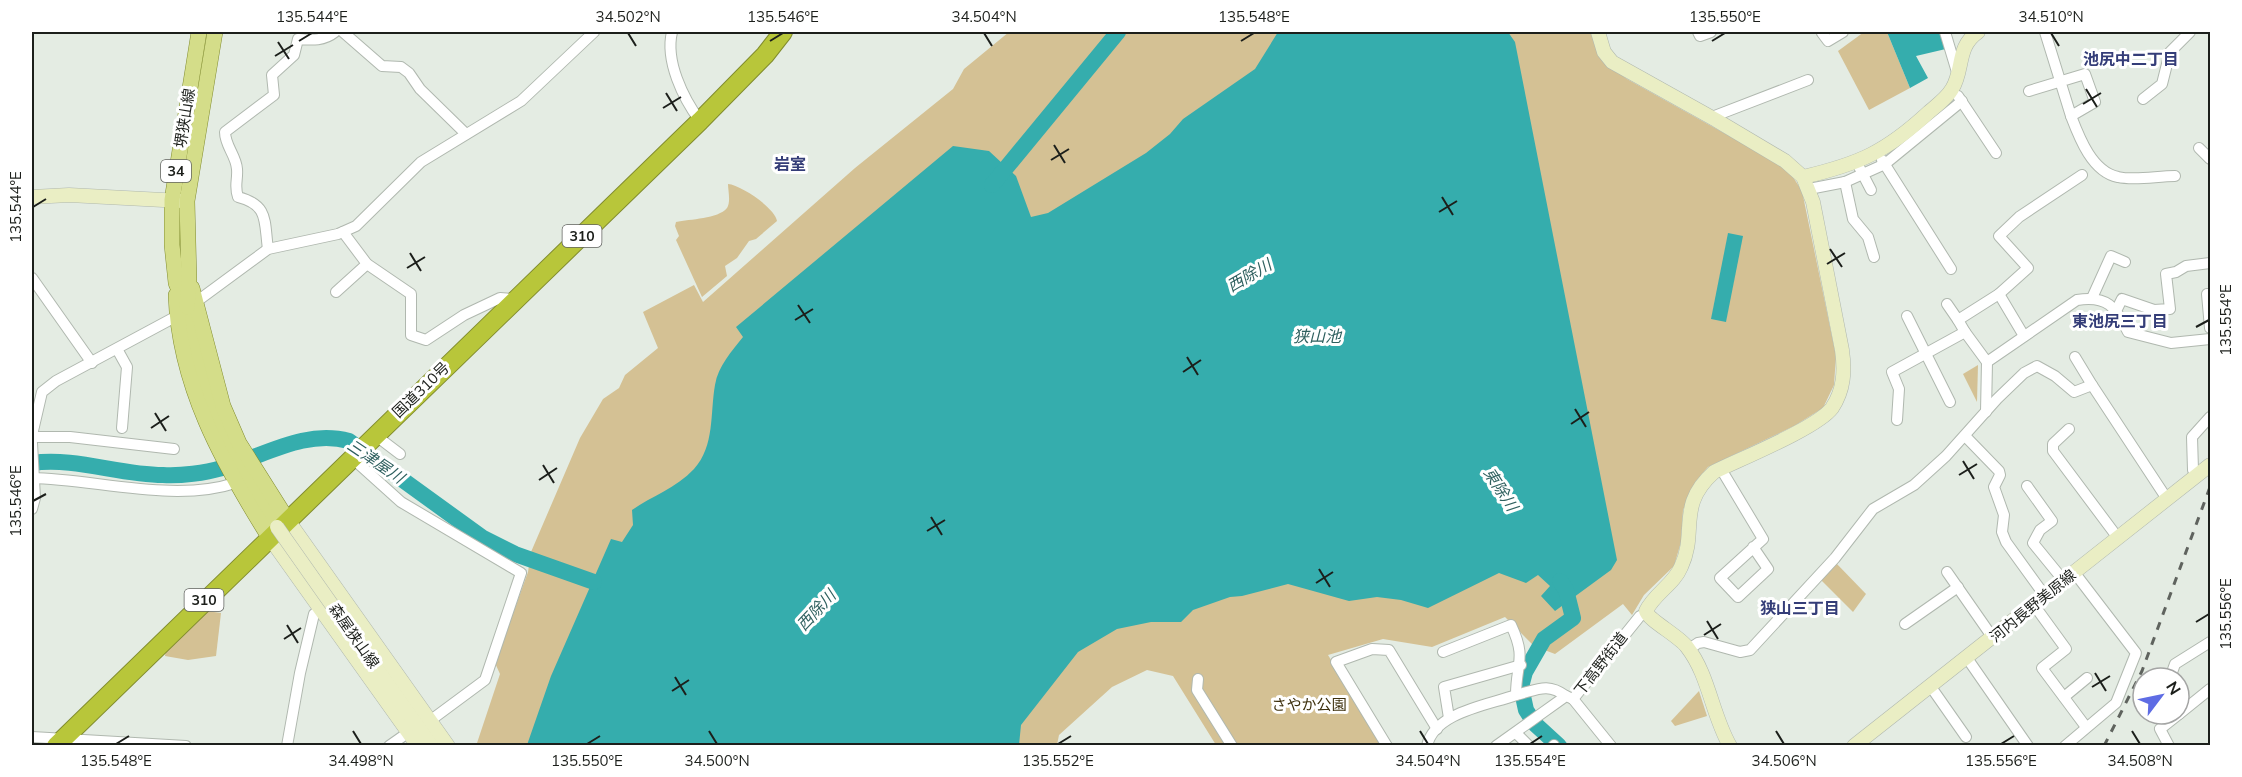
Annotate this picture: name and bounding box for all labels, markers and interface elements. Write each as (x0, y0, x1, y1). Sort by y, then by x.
text: 135.544°E (276, 7, 348, 26)
text: 34.502°N (595, 7, 661, 26)
text: 135.546°E (747, 7, 819, 26)
text: 34.504°N (951, 7, 1017, 26)
text: 135.548°E (1218, 7, 1290, 26)
text: 135.550°E (1689, 7, 1761, 26)
text: 34.510°N (2018, 7, 2084, 26)
district label: 池尻中二丁目 (2083, 49, 2179, 69)
street label: 堺狭山線 (170, 87, 199, 149)
district label: 岩室 (774, 154, 806, 174)
road number: 34 (161, 160, 191, 182)
text: 135.544°E (6, 171, 25, 243)
road number: 310 (562, 225, 602, 247)
water label: 西除川 (1223, 253, 1277, 296)
text: 135.554°E (2216, 284, 2235, 356)
district label: 東池尻三丁目 (2072, 311, 2168, 331)
water label: 狭山池 (1293, 326, 1343, 346)
street label: 国道310号 (388, 358, 453, 421)
water label: 三津屋川 (344, 435, 410, 488)
water label: 東除川 (1480, 463, 1524, 516)
text: 135.546°E (6, 465, 25, 537)
street label: 河内長野美原線 (1986, 565, 2079, 646)
text: 135.556°E (2216, 578, 2235, 650)
water label: 西除川 (792, 584, 841, 634)
road number: 310 (184, 589, 224, 611)
district label: 狭山三丁目 (1760, 598, 1840, 618)
street label: 森屋狭山線 (325, 600, 384, 672)
street label: 下高野街道 (1570, 628, 1631, 699)
north arrow (2131, 666, 2191, 726)
text: N (2162, 678, 2185, 698)
park label: さやか公園 (1271, 695, 1347, 714)
text: 135.548°E (80, 751, 152, 770)
text: 34.498°N (328, 751, 394, 770)
text: 135.550°E (551, 751, 623, 770)
text: 34.500°N (684, 751, 750, 770)
text: 135.552°E (1022, 751, 1094, 770)
text: 34.504°N (1395, 751, 1461, 770)
text: 135.554°E (1494, 751, 1566, 770)
text: 34.506°N (1751, 751, 1817, 770)
text: 135.556°E (1965, 751, 2037, 770)
text: 34.508°N (2107, 751, 2173, 770)

